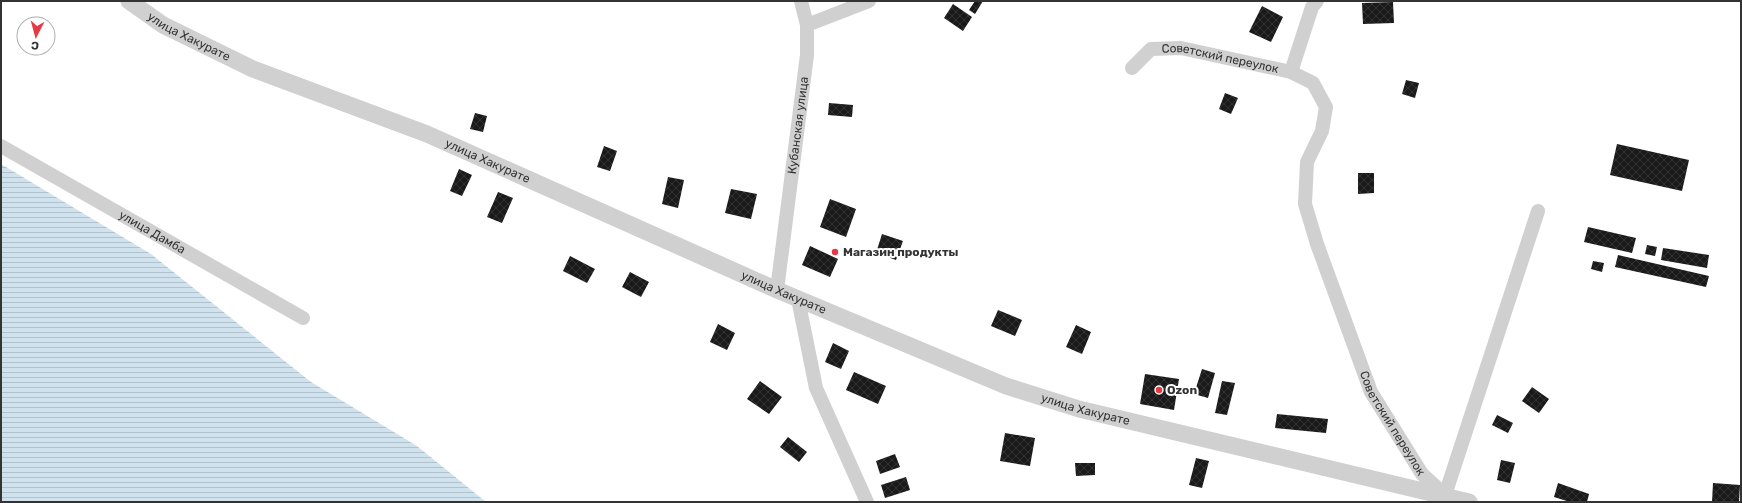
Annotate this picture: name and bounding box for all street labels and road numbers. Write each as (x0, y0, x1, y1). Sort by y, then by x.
street label: улица Хакурате (145, 9, 233, 64)
street label: Советский переулок (1161, 41, 1280, 76)
street label: Кубанская улица (785, 76, 811, 175)
street label: улица Хакурате (443, 136, 533, 186)
street label: улица Дамба (116, 208, 188, 257)
street label: улица Хакурате (739, 268, 829, 317)
street label: Советский переулок (1357, 369, 1429, 479)
street label: улица Хакурате (1039, 391, 1132, 428)

